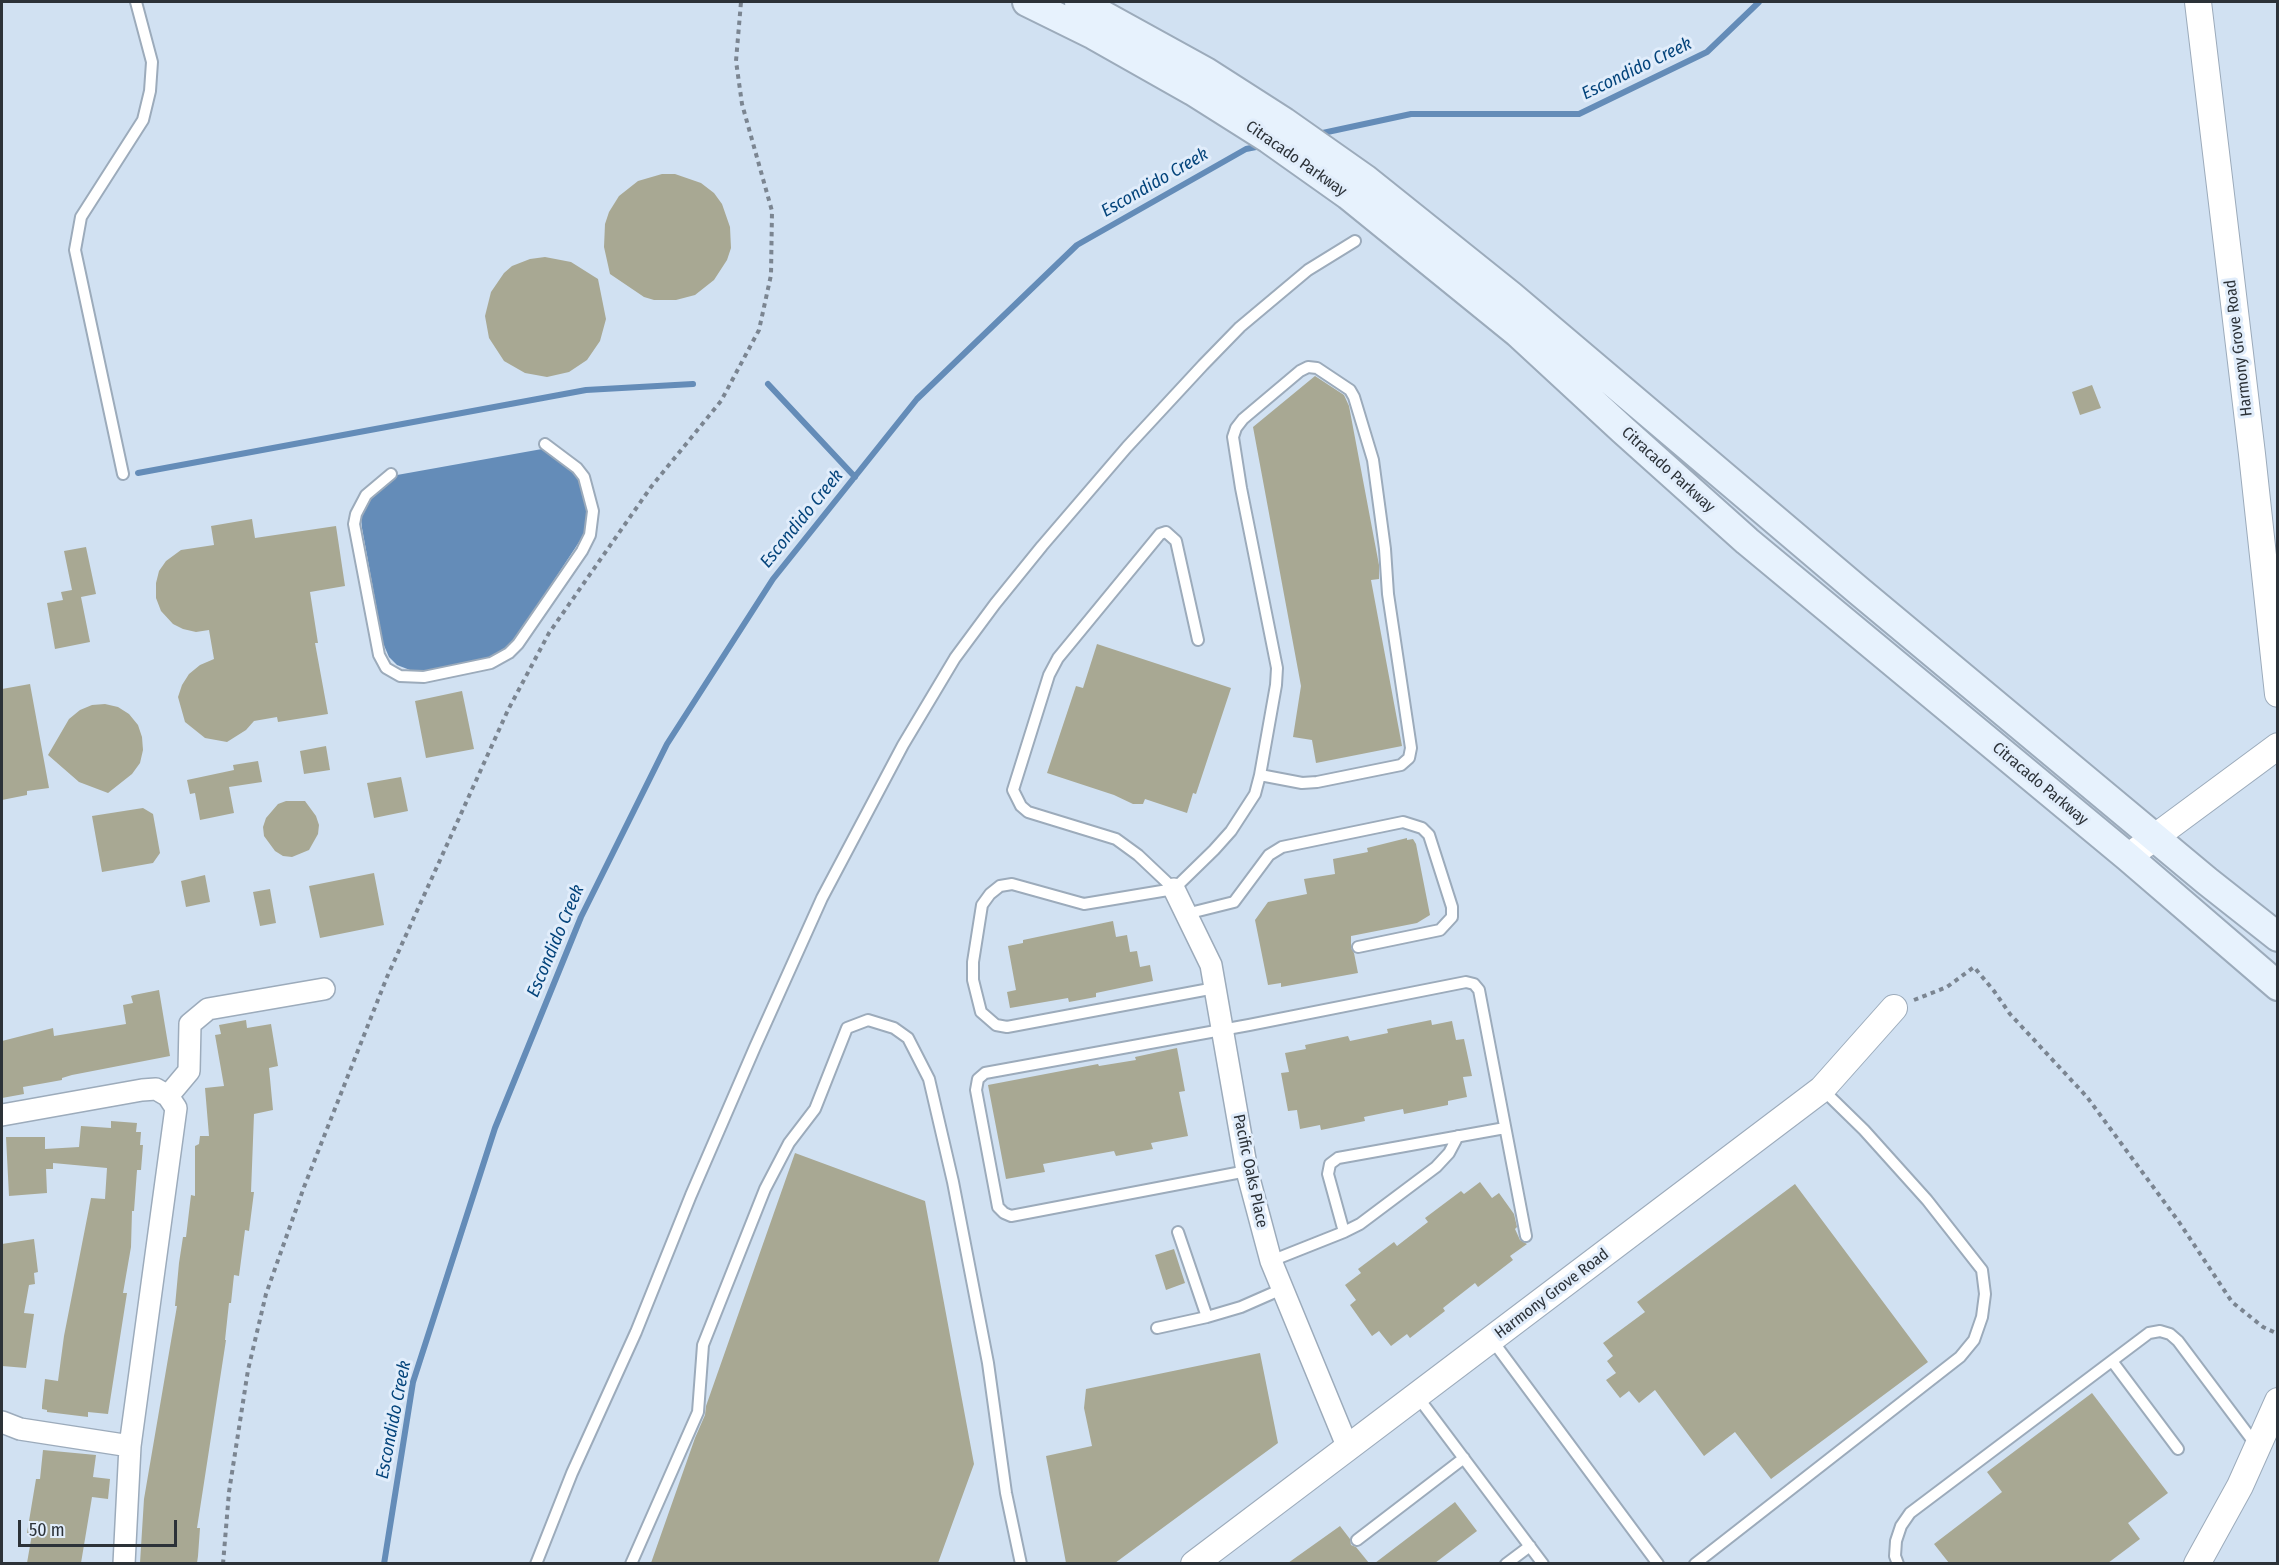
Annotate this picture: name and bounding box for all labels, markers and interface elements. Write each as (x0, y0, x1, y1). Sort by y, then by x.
water label: Escondido Creek (1578, 33, 1696, 105)
street label: Citracado Parkway (1242, 117, 1350, 201)
water label: Escondido Creek (1098, 144, 1212, 222)
street label: Harmony Grove Road (2221, 279, 2257, 417)
street label: Citracado Parkway (1617, 423, 1719, 517)
water label: Escondido Creek (756, 466, 848, 572)
street label: Citracado Parkway (1988, 738, 2092, 830)
water label: Escondido Creek (523, 882, 589, 1000)
street label: Pacific Oaks Place (1229, 1112, 1271, 1230)
street label: Harmony Grove Road (1491, 1245, 1613, 1343)
water label: Escondido Creek (372, 1359, 416, 1481)
scale bar (21, 1508, 180, 1546)
text: 50 m (29, 1519, 65, 1541)

